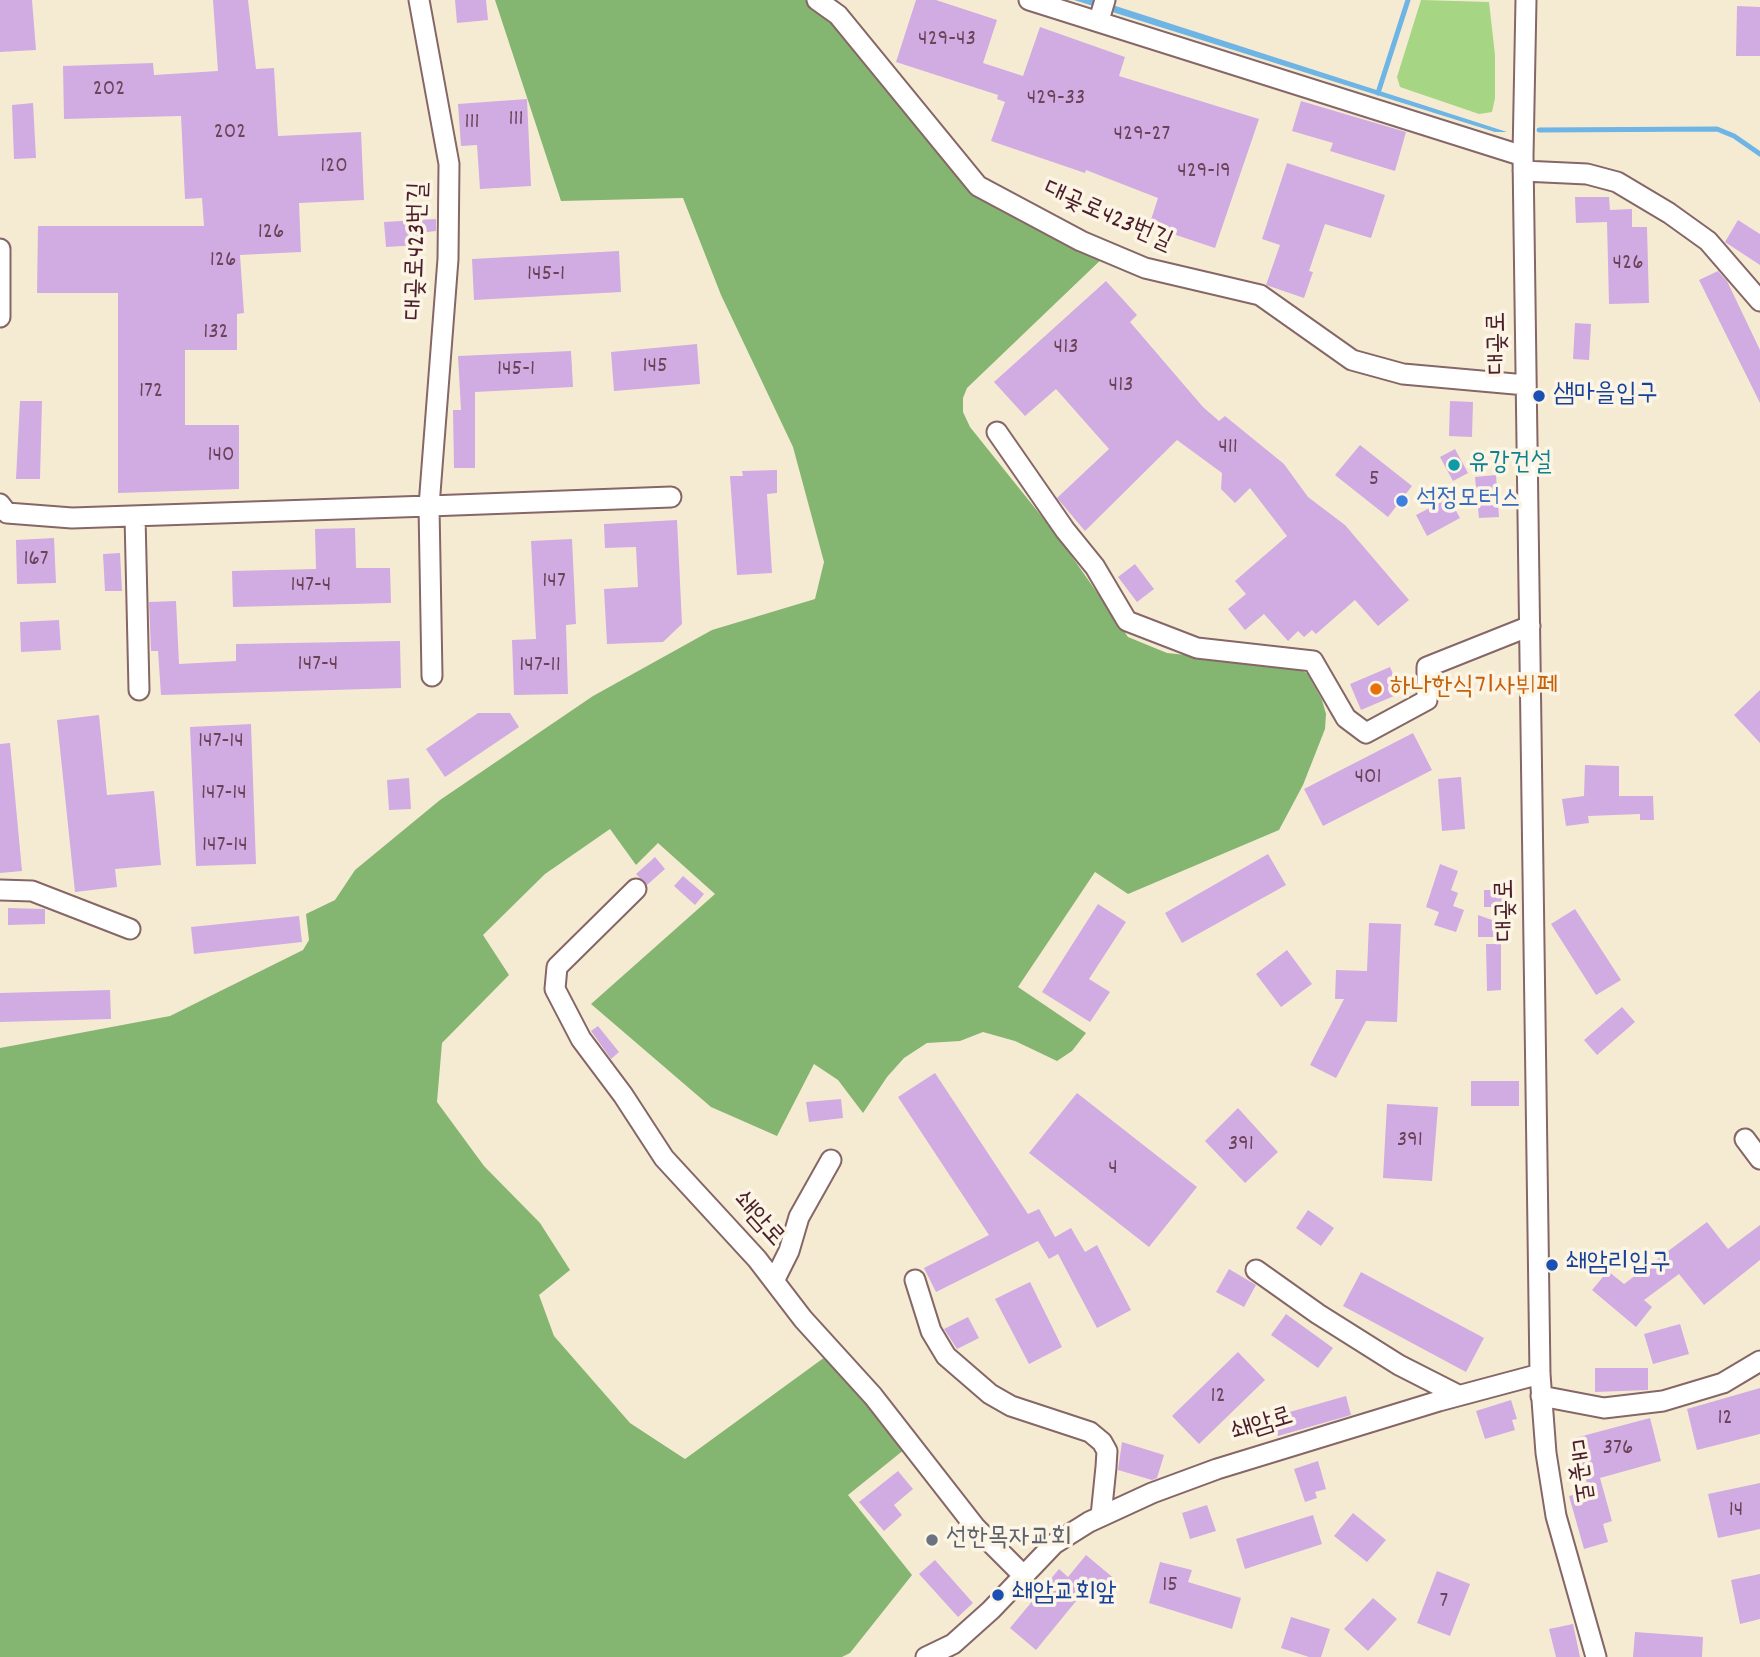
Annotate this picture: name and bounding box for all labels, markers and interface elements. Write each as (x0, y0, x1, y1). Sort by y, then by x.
house number: 429-43 (918, 27, 976, 55)
house number: 202 (93, 77, 125, 105)
house number: 429-33 (1027, 86, 1085, 114)
house number: 111 (508, 107, 524, 135)
house number: 111 (464, 110, 480, 138)
house number: 202 (214, 120, 246, 148)
house number: 429-27 (1114, 122, 1170, 150)
house number: 120 (320, 154, 348, 182)
house number: 429-19 (1177, 159, 1231, 187)
street label: 대곶로423번길 (1037, 176, 1177, 260)
street label: 대곶로423번길 (401, 181, 437, 321)
house number: 126 (258, 220, 284, 248)
house number: 126 (210, 248, 236, 276)
house number: 426 (1613, 251, 1643, 279)
house number: 145-1 (527, 262, 565, 290)
street label: 대곶로 (1484, 311, 1516, 375)
house number: 132 (203, 320, 229, 348)
house number: 413 (1054, 335, 1078, 363)
house number: 145 (642, 354, 668, 382)
house number: 145-1 (497, 357, 535, 385)
house number: 413 (1109, 373, 1133, 401)
house number: 172 (139, 379, 163, 407)
place label: 샘마을입구 (1553, 380, 1658, 412)
marker: 샘마을입구 (1531, 388, 1547, 404)
house number: 411 (1218, 435, 1238, 463)
house number: 140 (207, 443, 235, 471)
place label: 유강건설 (1468, 449, 1552, 481)
marker: 유강건설 (1446, 457, 1462, 473)
house number: 5 (1369, 467, 1379, 495)
place label: 석정모터스 (1416, 485, 1521, 517)
marker: 석정모터스 (1394, 493, 1410, 509)
house number: 167 (23, 547, 49, 575)
house number: 147 (542, 569, 566, 597)
house number: 147-4 (291, 573, 331, 601)
house number: 147-4 (298, 652, 338, 680)
house number: 147-11 (519, 653, 561, 681)
place label: 하나한식기사뷔페 (1390, 673, 1557, 705)
marker: 하나한식기사뷔페 (1368, 681, 1384, 697)
house number: 147-14 (198, 729, 244, 757)
house number: 401 (1354, 765, 1382, 793)
house number: 147-14 (201, 781, 247, 809)
house number: 147-14 (202, 833, 248, 861)
street label: 대곶로 (1492, 878, 1524, 942)
house number: 391 (1397, 1128, 1423, 1156)
house number: 391 (1228, 1132, 1254, 1160)
house number: 4 (1108, 1156, 1118, 1184)
street label: 쇄암로 (724, 1187, 790, 1255)
place label: 쇄암리입구 (1566, 1249, 1671, 1281)
marker: 쇄암리입구 (1544, 1257, 1560, 1273)
house number: 12 (1210, 1384, 1226, 1412)
street label: 쇄암로 (1228, 1403, 1298, 1451)
house number: 12 (1717, 1406, 1733, 1434)
house number: 376 (1603, 1436, 1633, 1464)
street label: 대곶로 (1557, 1439, 1597, 1505)
house number: 14 (1729, 1498, 1743, 1526)
place label: 선한목자교회 (946, 1524, 1072, 1556)
marker: 선한목자교회 (924, 1532, 940, 1548)
house number: 15 (1162, 1573, 1178, 1601)
place label: 쇄암교회앞 (1012, 1579, 1117, 1611)
marker: 쇄암교회앞 (990, 1587, 1006, 1603)
house number: 7 (1440, 1589, 1448, 1617)

